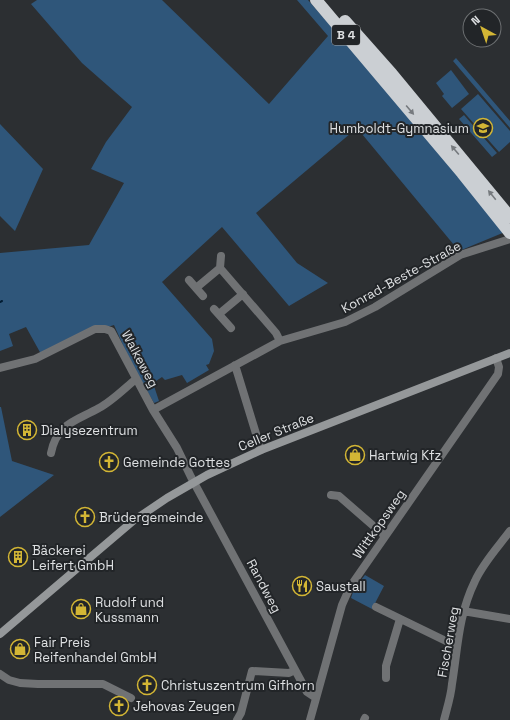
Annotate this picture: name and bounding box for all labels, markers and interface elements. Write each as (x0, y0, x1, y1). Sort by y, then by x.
north arrow (462, 8, 502, 48)
text: N (468, 13, 483, 28)
road number: B 4 (332, 25, 360, 45)
one-way arrow (405, 105, 414, 116)
school or university icon: Humboldt-Gymnasium (472, 117, 494, 139)
place label: Humboldt-Gymnasium (329, 120, 469, 137)
one-way arrow (451, 144, 459, 155)
one-way arrow (488, 190, 497, 201)
street label: Konrad-Beste-Straße (338, 237, 464, 317)
street label: Walkeweg (118, 327, 162, 391)
street label: Celler Straße (236, 409, 316, 455)
building icon: Dialysezentrum (16, 419, 38, 441)
place label: Dialysezentrum (41, 422, 138, 439)
shop icon: Hartwig Kfz (344, 444, 366, 466)
place label: Hartwig Kfz (369, 447, 442, 464)
church icon: Gemeinde Gottes (98, 451, 120, 473)
place label: Gemeinde Gottes (123, 454, 230, 471)
street label: Wittkopsweg (349, 486, 409, 562)
church icon: Brüdergemeinde (74, 506, 96, 528)
place label: Brüdergemeinde (99, 509, 203, 526)
place label: Bäckerei Leifert GmbH (32, 542, 114, 574)
building icon: Bäckerei Leifert GmbH (7, 546, 29, 568)
street label: Randweg (243, 556, 285, 616)
restaurant icon: Saustall (291, 575, 313, 597)
place label: Saustall (316, 578, 366, 595)
place label: Rudolf und Kussmann (95, 594, 164, 626)
shop icon: Rudolf und Kussmann (70, 598, 92, 620)
street label: Fischerweg (433, 605, 463, 679)
place label: Fair Preis Reifenhandel GmbH (34, 634, 157, 666)
shop icon: Fair Preis Reifenhandel GmbH (9, 638, 31, 660)
church icon: Christuszentrum Gifhorn (136, 674, 158, 696)
place label: Christuszentrum Gifhorn (161, 677, 315, 694)
church icon: Jehovas Zeugen (108, 695, 130, 717)
place label: Jehovas Zeugen (133, 698, 235, 715)

